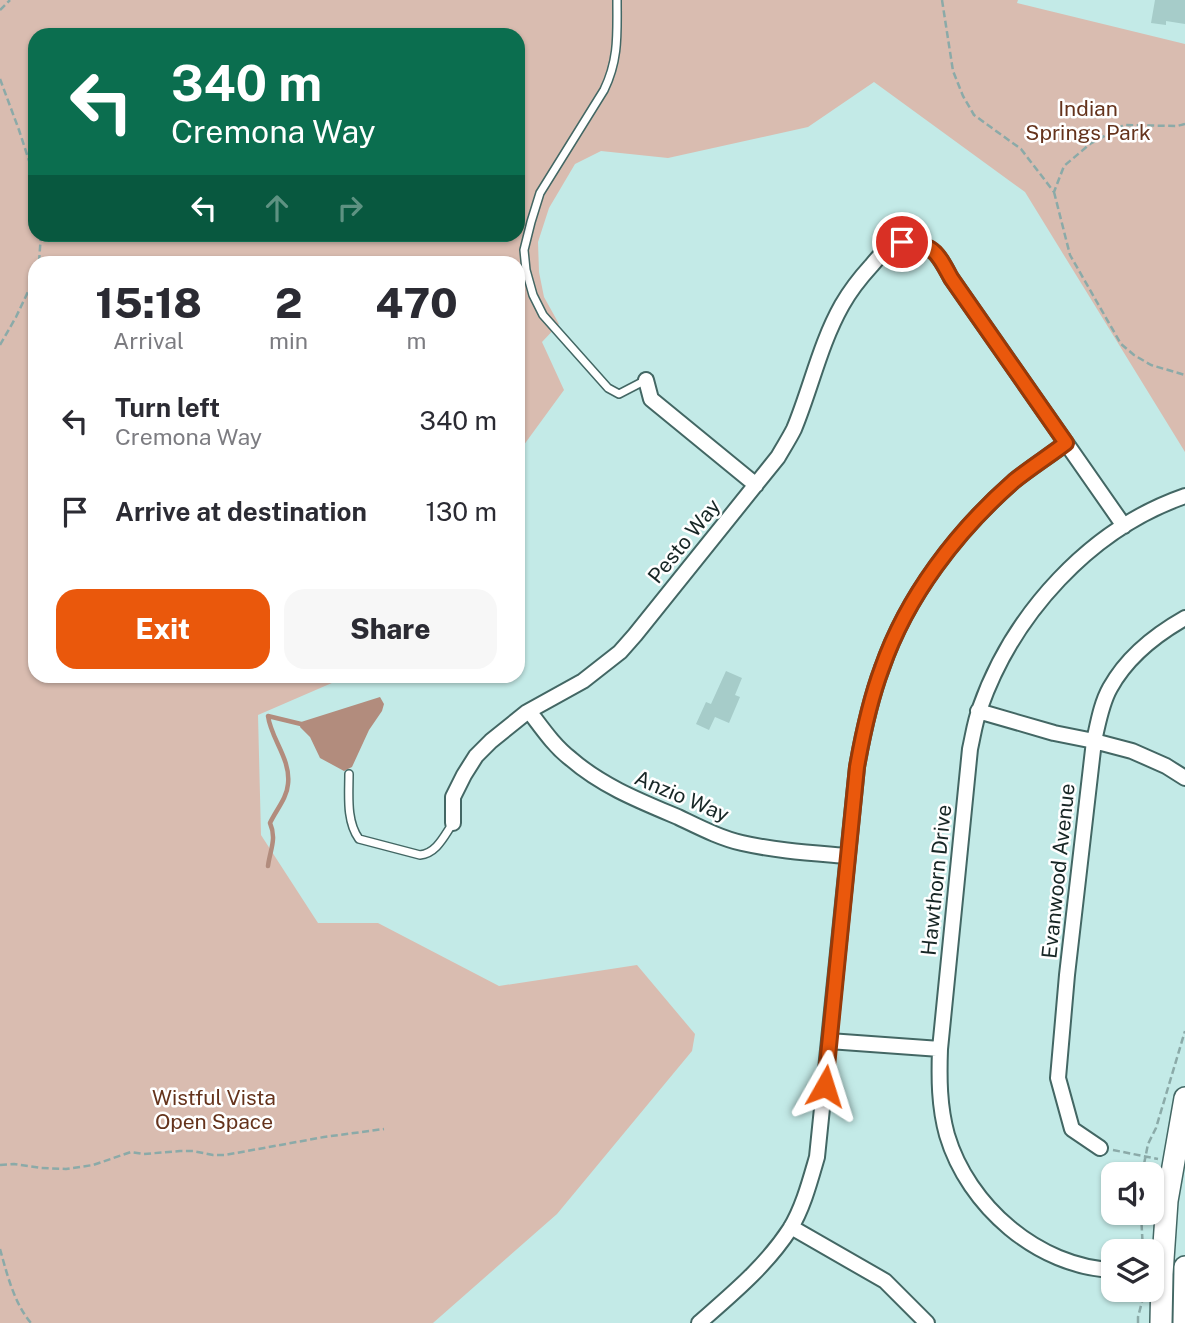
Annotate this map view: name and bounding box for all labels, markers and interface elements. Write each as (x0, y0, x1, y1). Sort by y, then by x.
text: 340 m (171, 54, 322, 112)
icon: left (56, 56, 147, 147)
park label: Indian Springs Park (1025, 96, 1151, 145)
text: Cremona Way (171, 113, 376, 150)
icon: left (185, 189, 223, 227)
icon: ahead (258, 189, 296, 227)
icon: right (331, 189, 369, 227)
pin (872, 212, 932, 272)
icon: arrive (883, 223, 921, 261)
text: 15:18 (95, 278, 202, 327)
text: 2 (275, 278, 302, 327)
text: 470 (375, 278, 458, 327)
text: Arrival (113, 327, 184, 354)
text: min (269, 327, 308, 354)
text: m (407, 327, 426, 354)
text: Turn left (115, 392, 220, 423)
icon: left (56, 402, 94, 440)
text: 340 m (420, 405, 497, 436)
text: Cremona Way (115, 423, 262, 450)
icon: arrive (56, 493, 94, 531)
street label: Pesto Way (642, 494, 726, 588)
text: Arrive at destination (115, 496, 367, 527)
text: 130 m (425, 496, 497, 527)
button: Exit (56, 589, 270, 669)
button: Share (284, 589, 497, 669)
street label: Anzio Way (631, 765, 733, 827)
street label: Evanwood Avenue (1036, 782, 1080, 960)
street label: Hawthorn Drive (916, 803, 956, 957)
position arrow (788, 1049, 862, 1123)
park label: Wistful Vista Open Space (152, 1085, 276, 1134)
map controls (1101, 1162, 1164, 1302)
button: sound (1101, 1162, 1164, 1225)
button: layers (1101, 1239, 1164, 1302)

